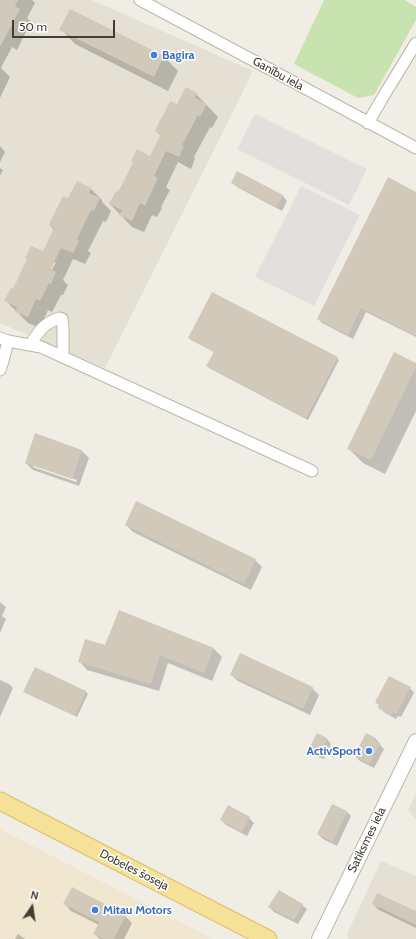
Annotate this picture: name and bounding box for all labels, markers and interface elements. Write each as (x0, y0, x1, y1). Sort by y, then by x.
scale bar (14, 12, 117, 38)
text: 50 m (19, 19, 47, 34)
place label: Bagira (162, 48, 195, 62)
marker: Bagira (149, 50, 159, 60)
street label: Ganību iela (250, 54, 306, 94)
place label: ActivSport (307, 744, 361, 758)
marker: ActivSport (364, 746, 374, 756)
street label: Satiksmes iela (345, 805, 389, 875)
street label: Dobeles šoseja (97, 846, 171, 894)
north arrow (12, 887, 52, 927)
text: N (29, 888, 40, 903)
place label: Mitau Motors (103, 903, 172, 917)
marker: Mitau Motors (90, 905, 100, 915)

